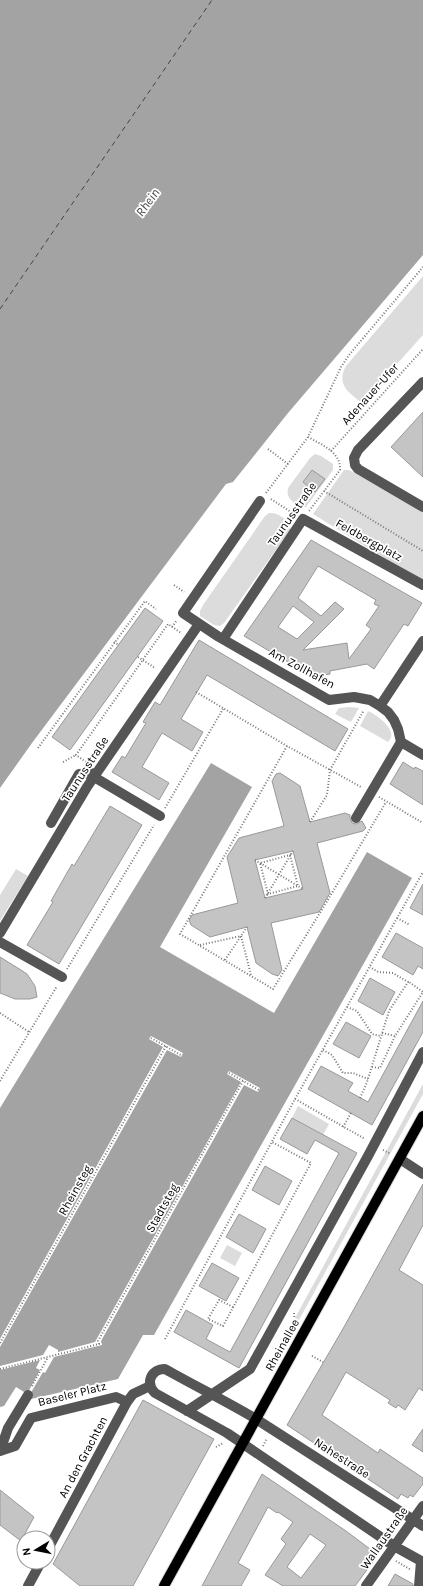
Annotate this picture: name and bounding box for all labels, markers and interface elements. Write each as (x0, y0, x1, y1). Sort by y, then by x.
water label: Rhein (132, 185, 163, 219)
street label: Adenauer-Ufer (339, 360, 402, 428)
street label: Taunusstraße (265, 479, 319, 549)
street label: Feldbergplatz (333, 516, 405, 564)
street label: Am Zollhafen (267, 645, 337, 691)
street label: Taunusstraße (59, 734, 111, 804)
street label: Rheinsteg (55, 1162, 95, 1218)
street label: Stadtsteg (143, 1181, 181, 1235)
street label: Rheinallee (262, 1317, 302, 1373)
street label: Baseler Platz (36, 1379, 108, 1409)
street label: An den Grachten (56, 1414, 110, 1500)
street label: Nahestraße (312, 1435, 372, 1481)
street label: Wallaustraße (357, 1504, 411, 1572)
north arrow (16, 1530, 56, 1570)
text: N (20, 1547, 34, 1557)

